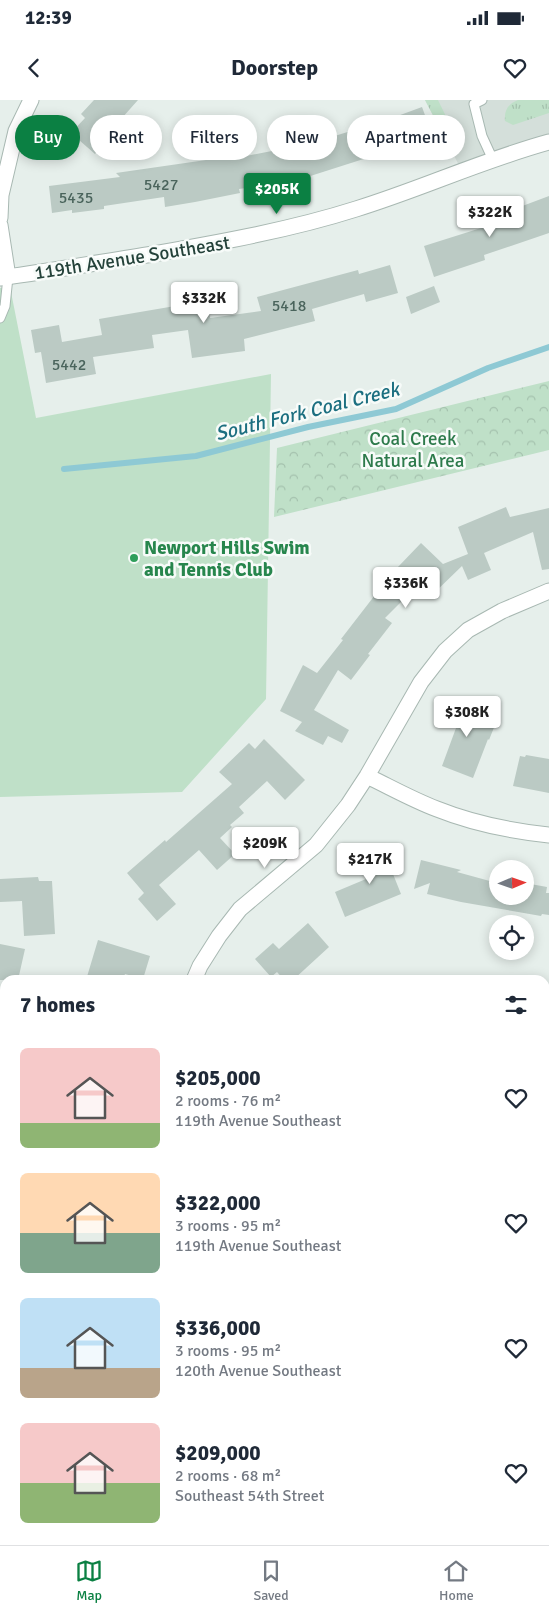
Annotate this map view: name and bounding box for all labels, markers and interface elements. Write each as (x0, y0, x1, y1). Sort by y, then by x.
text: 12:39 (25, 6, 72, 30)
icon: back (20, 54, 48, 82)
text: Doorstep (231, 54, 318, 81)
icon: heart (501, 54, 529, 82)
chip: Buy (15, 115, 80, 160)
chip: Rent (90, 115, 162, 160)
chip: Filters (172, 115, 257, 160)
chip: New (267, 115, 337, 160)
chip: Apartment (347, 115, 465, 160)
pin: $205K (242, 172, 312, 215)
house number: 5427 (144, 175, 178, 195)
text: $205K (255, 179, 299, 199)
house number: 5435 (59, 188, 93, 208)
pin: $322K (455, 196, 525, 238)
text: $322K (468, 202, 512, 222)
street label: 119th Avenue Southeast (33, 231, 232, 285)
pin: $332K (169, 282, 239, 324)
text: $332K (182, 288, 226, 308)
house number: 5418 (272, 296, 306, 316)
house number: 5442 (52, 355, 86, 375)
water label: South Fork Coal Creek (213, 376, 404, 446)
park label: Coal Creek Natural Area (361, 427, 465, 473)
place label: Newport Hills Swim and Tennis Club (144, 536, 310, 582)
marker: Newport Hills Swim and Tennis Club (128, 552, 140, 564)
pin: $336K (371, 566, 441, 609)
text: $336K (384, 573, 428, 593)
pin: $308K (432, 696, 502, 738)
text: $308K (445, 702, 489, 722)
pin: $209K (230, 826, 300, 869)
text: $209K (243, 833, 287, 853)
pin: $217K (335, 842, 405, 885)
text: $217K (348, 849, 392, 869)
north arrow (489, 860, 534, 905)
map controls (489, 860, 534, 960)
button: locate (489, 915, 534, 960)
icon: filters (502, 991, 530, 1019)
text: 7 homes (20, 992, 95, 1018)
text: $205,000 (175, 1065, 261, 1091)
icon: home (60, 1068, 120, 1128)
icon: heart (502, 1084, 530, 1112)
text: 2 rooms · 76 m² (175, 1091, 281, 1111)
text: 119th Avenue Southeast (175, 1111, 341, 1131)
text: $322,000 (175, 1190, 261, 1216)
icon: home (60, 1193, 120, 1253)
icon: heart (502, 1209, 530, 1237)
text: 3 rooms · 95 m² (175, 1216, 281, 1236)
text: 119th Avenue Southeast (175, 1236, 341, 1256)
text: $336,000 (175, 1315, 261, 1341)
icon: home (60, 1318, 120, 1378)
icon: heart (502, 1334, 530, 1362)
text: 3 rooms · 95 m² (175, 1341, 281, 1361)
text: 120th Avenue Southeast (175, 1361, 341, 1381)
text: $209,000 (175, 1440, 261, 1466)
icon: home (60, 1443, 120, 1503)
icon: heart (502, 1459, 530, 1487)
text: 2 rooms · 68 m² (175, 1466, 281, 1486)
text: Southeast 54th Street (175, 1486, 324, 1506)
tab: Map (75, 1557, 103, 1604)
tab: Saved (253, 1557, 289, 1604)
tab: Home (439, 1557, 474, 1604)

